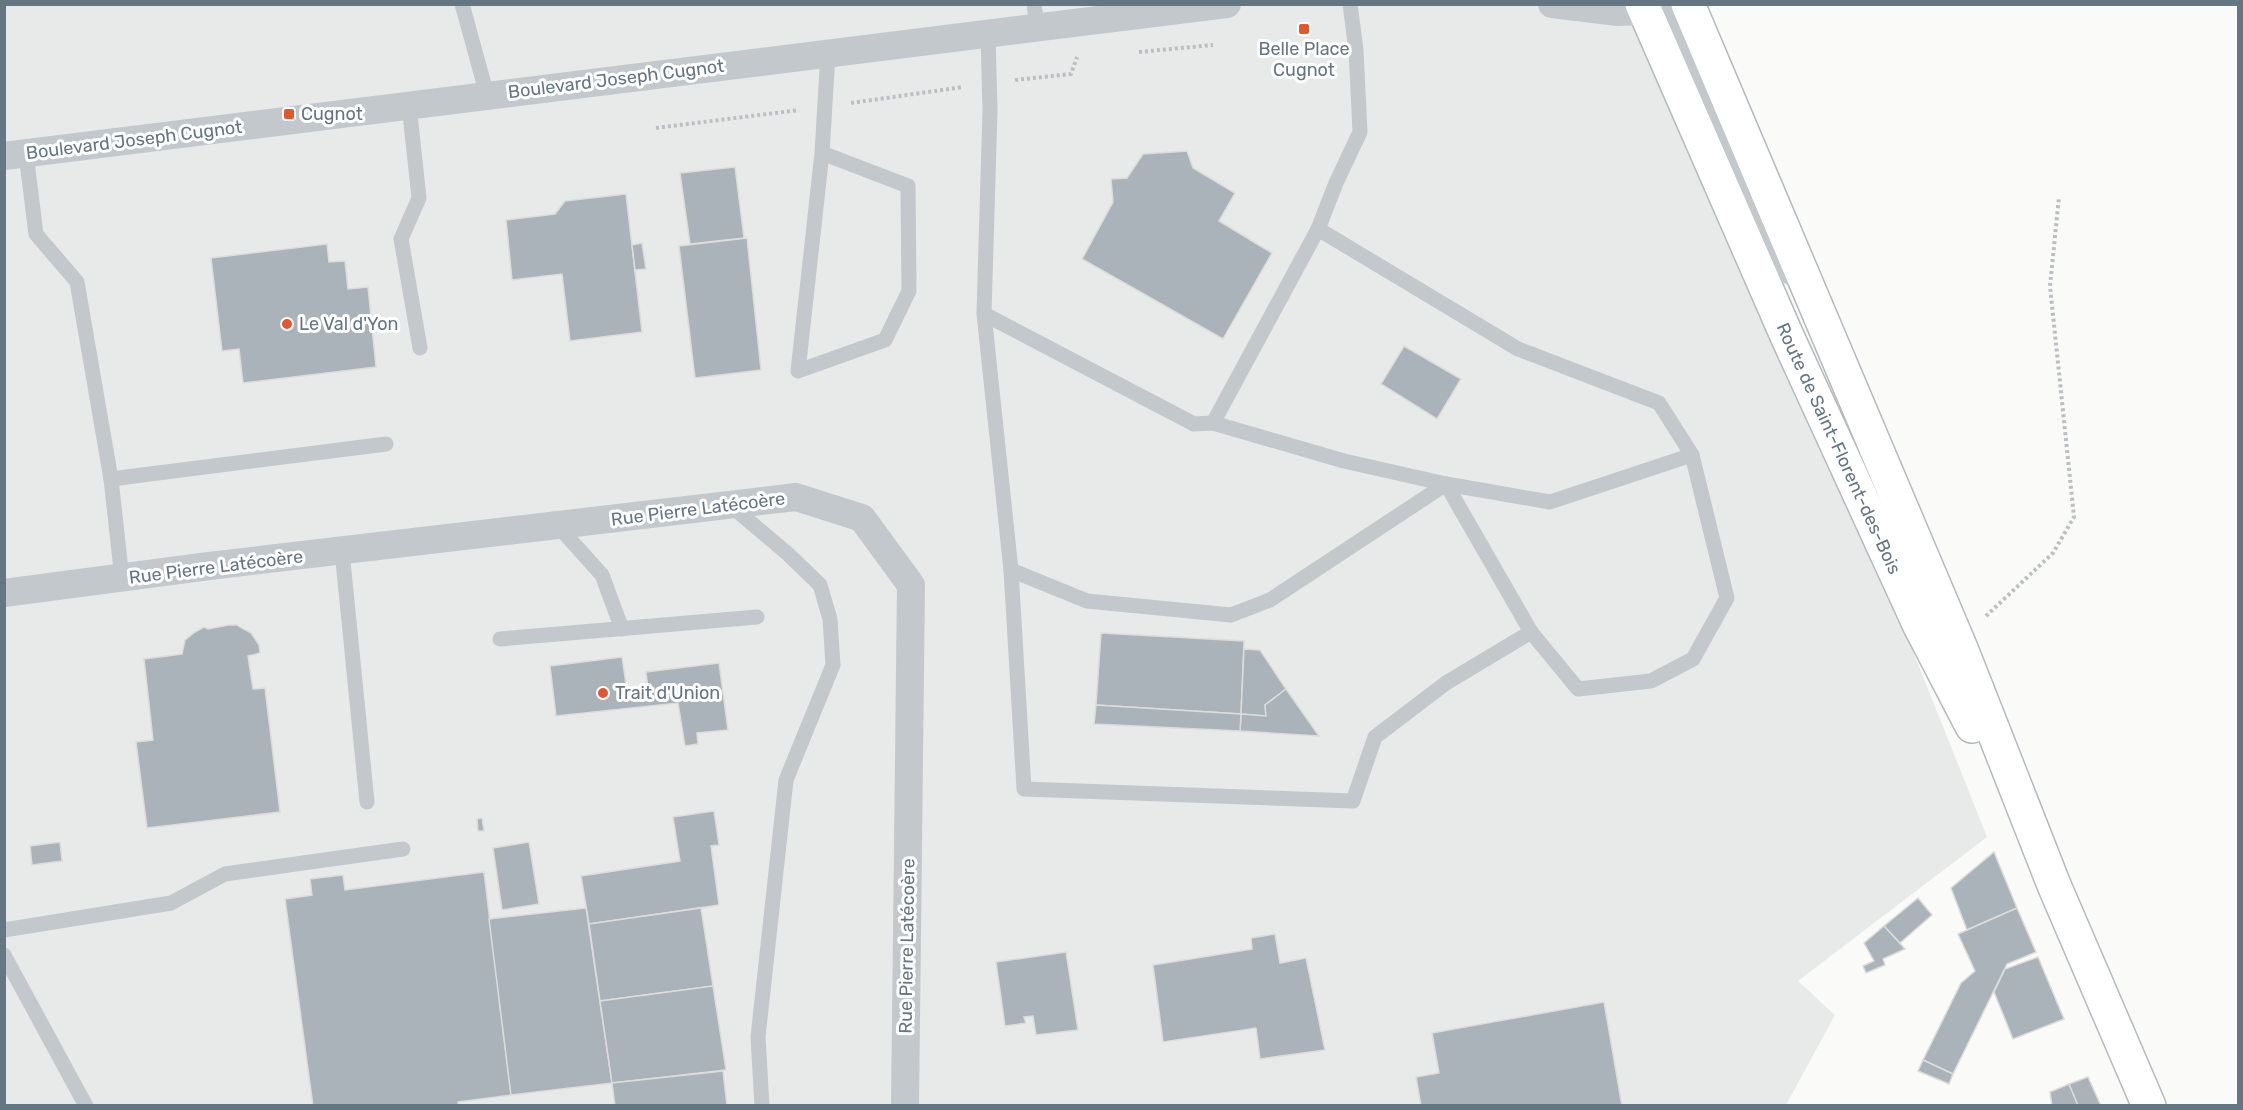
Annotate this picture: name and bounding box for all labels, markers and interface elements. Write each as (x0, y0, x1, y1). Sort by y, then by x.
marker: Belle Place Cugnot (1297, 22, 1311, 36)
place label: Belle Place Cugnot (1258, 38, 1350, 81)
street label: Boulevard Joseph Cugnot (507, 55, 725, 103)
place label: Cugnot (301, 103, 363, 125)
marker: Cugnot (282, 107, 296, 121)
street label: Boulevard Joseph Cugnot (25, 116, 243, 164)
place label: Le Val d'Yon (299, 313, 398, 335)
marker: Le Val d'Yon (280, 317, 294, 331)
street label: Route de Saint-Florent-des-Bois (1772, 319, 1906, 578)
street label: Rue Pierre Latécoère (610, 487, 786, 531)
street label: Rue Pierre Latécoère (128, 545, 304, 589)
place label: Trait d'Union (615, 682, 720, 704)
marker: Trait d'Union (596, 686, 610, 700)
street label: Rue Pierre Latécoère (894, 858, 920, 1034)

